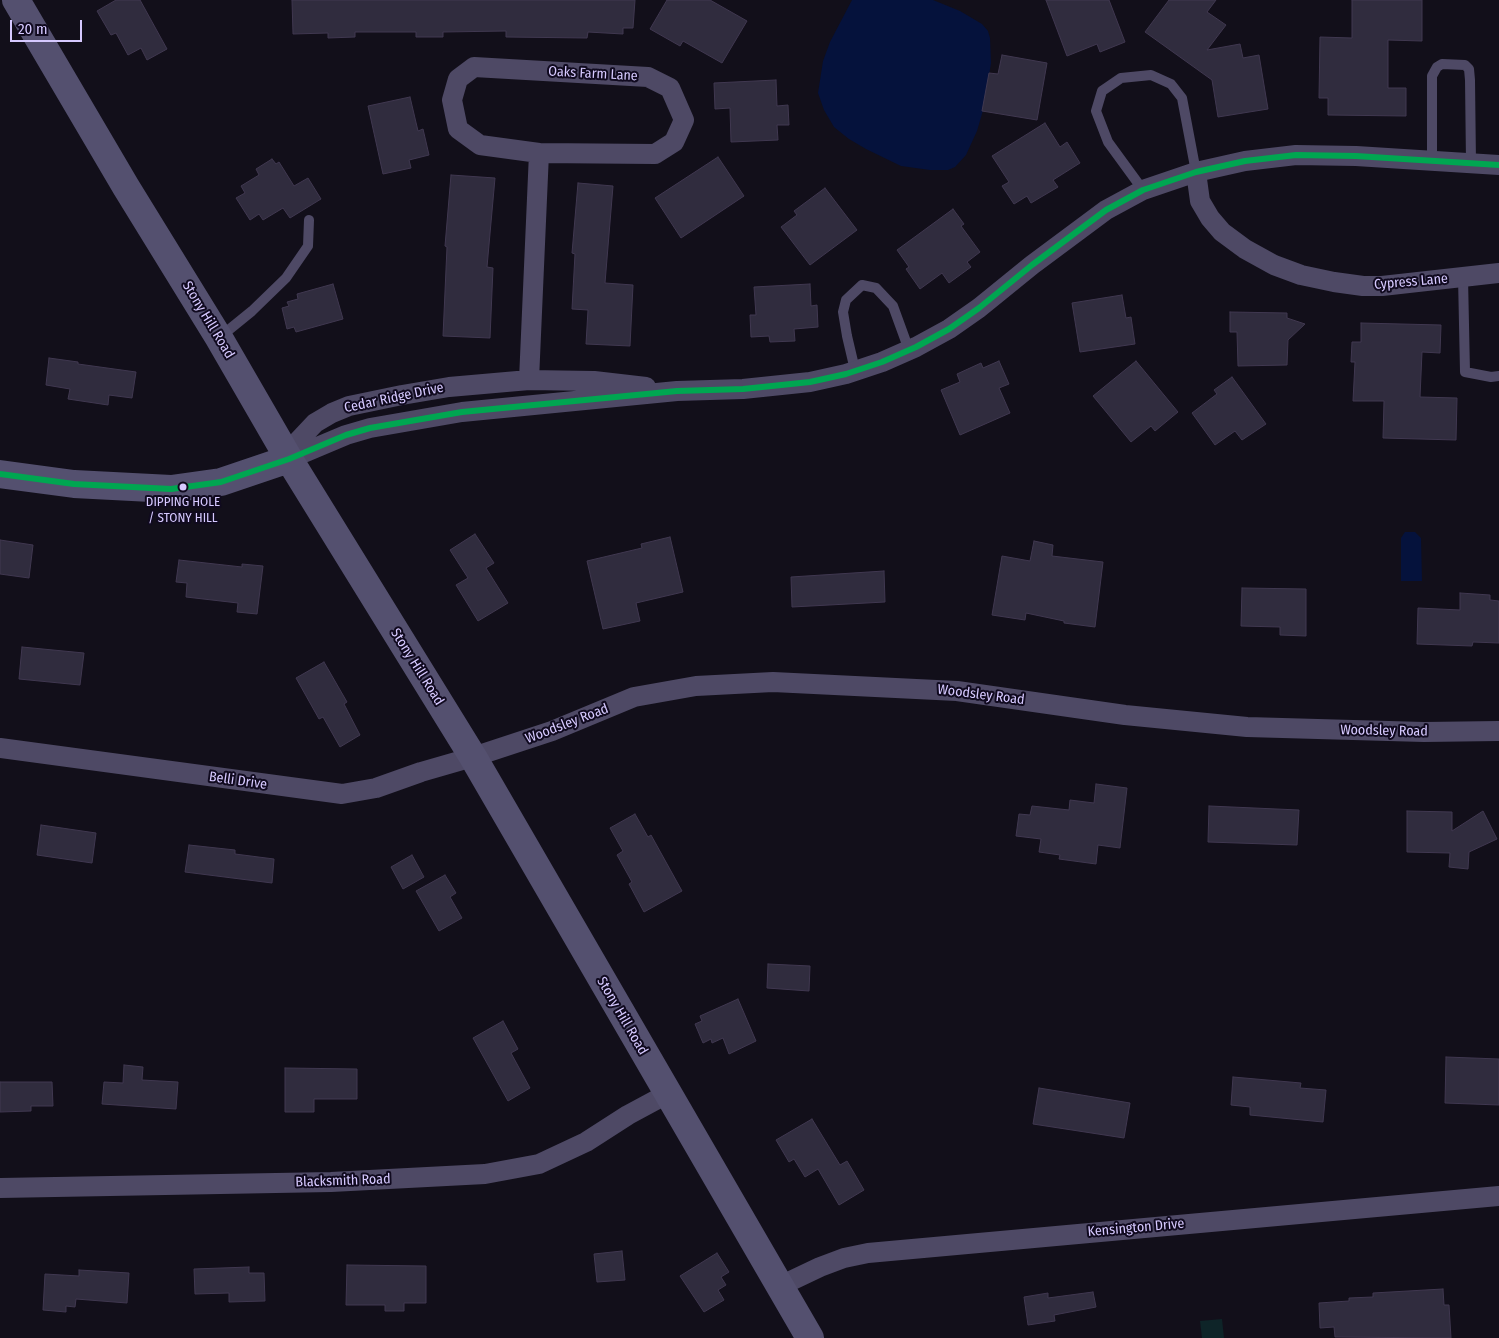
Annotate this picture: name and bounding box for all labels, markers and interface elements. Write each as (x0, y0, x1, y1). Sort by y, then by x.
scale bar (12, 10, 85, 42)
text: 20 m (18, 20, 48, 38)
street label: Oaks Farm Lane (548, 63, 638, 85)
street label: Cypress Lane (1373, 270, 1449, 294)
street label: Stony Hill Road (178, 278, 238, 362)
street label: Cedar Ridge Drive (343, 379, 445, 417)
marker: DIPPING HOLE / STONY HILL (178, 482, 188, 492)
place label: DIPPING HOLE / STONY HILL (146, 494, 220, 525)
street label: Stony Hill Road (387, 626, 447, 708)
street label: Woodsley Road (937, 681, 1025, 709)
street label: Woodsley Road (523, 700, 611, 748)
street label: Woodsley Road (1340, 722, 1428, 740)
street label: Belli Drive (208, 769, 268, 793)
street label: Stony Hill Road (593, 974, 651, 1058)
street label: Blacksmith Road (295, 1171, 391, 1191)
street label: Kensington Drive (1087, 1215, 1185, 1241)

